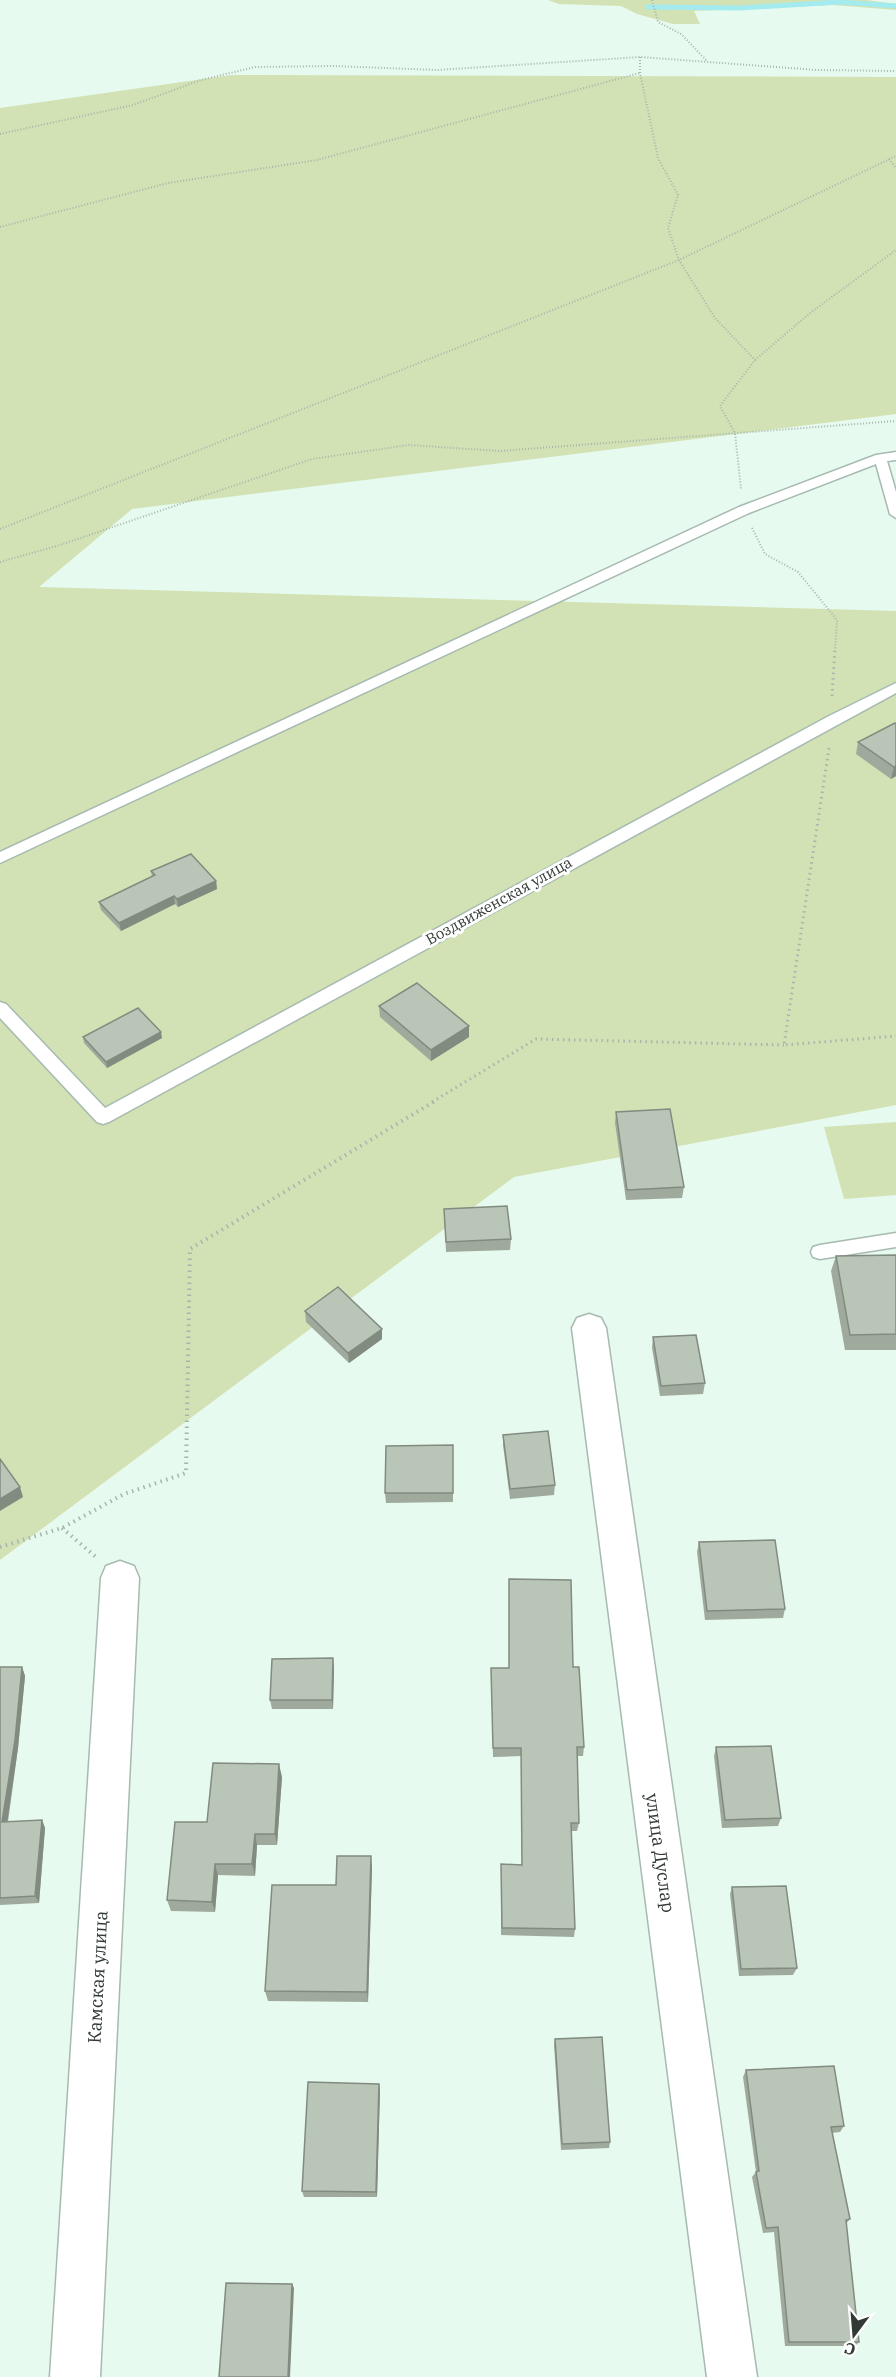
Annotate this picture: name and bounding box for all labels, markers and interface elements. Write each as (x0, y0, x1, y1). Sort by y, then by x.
street label: Воздвиженская улица (422, 852, 575, 949)
street label: улица Дуслар (641, 1792, 680, 1914)
street label: Камская улица (83, 1910, 112, 2044)
north arrow (824, 2305, 884, 2365)
text: С (842, 2338, 858, 2360)

